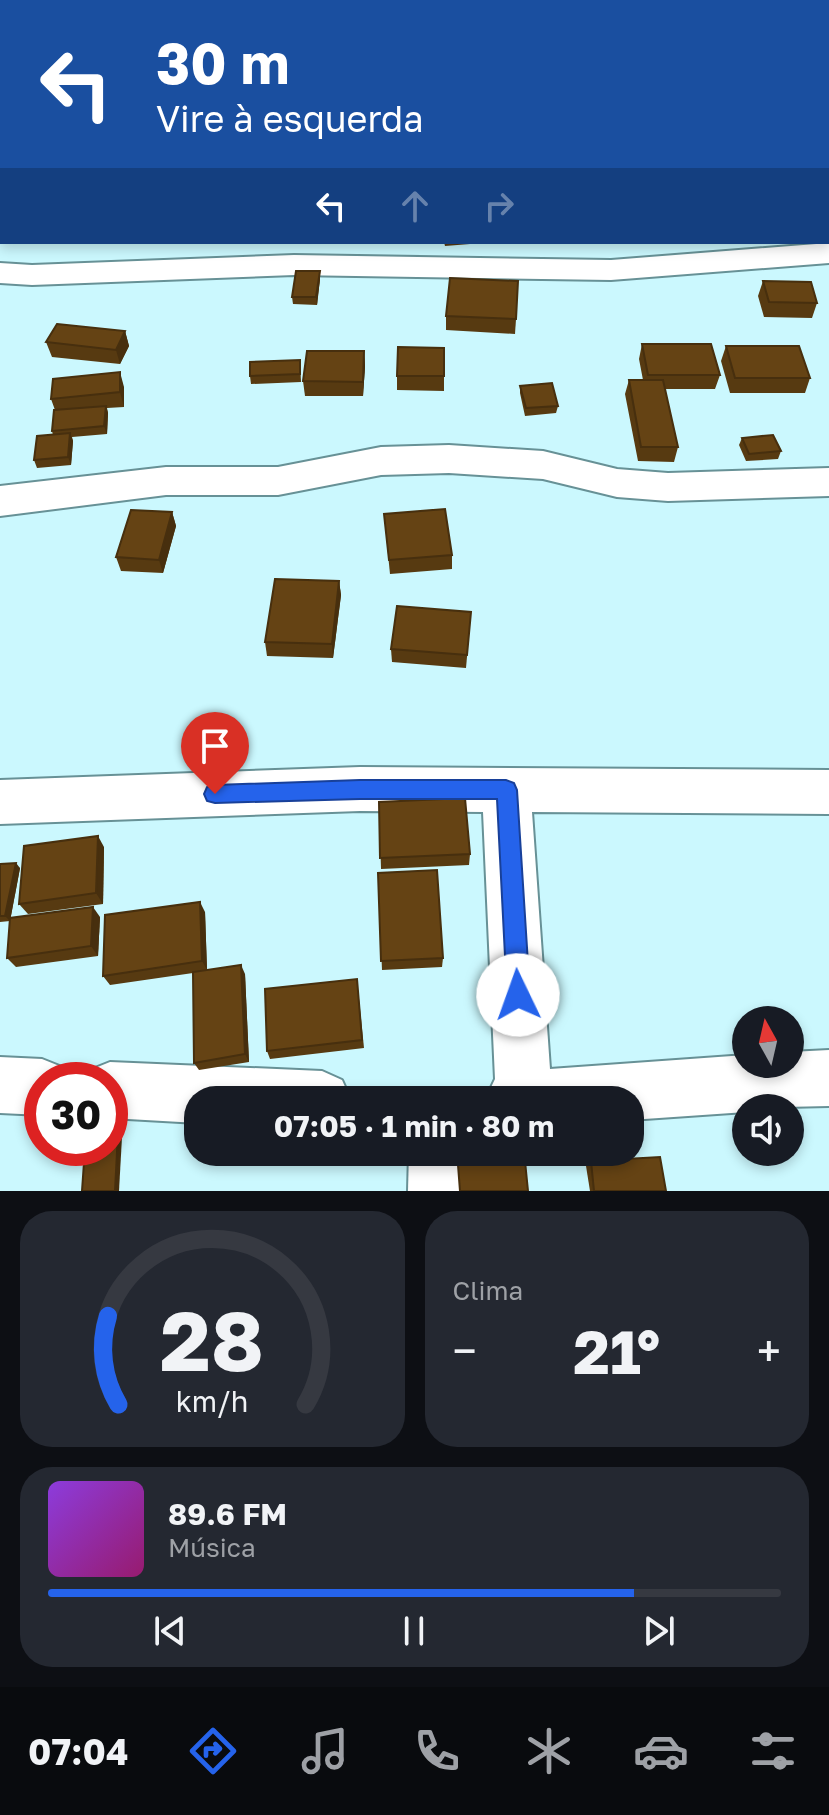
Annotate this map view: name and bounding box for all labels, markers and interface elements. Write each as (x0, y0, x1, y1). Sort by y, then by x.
text: 30 m (156, 29, 290, 96)
icon: left (24, 32, 128, 136)
text: Vire à esquerda (156, 97, 424, 140)
icon: left (309, 184, 353, 228)
icon: ahead (393, 184, 437, 228)
icon: right (477, 184, 521, 228)
pin (181, 712, 249, 794)
icon: arrive (193, 724, 237, 768)
position arrow (476, 953, 560, 1037)
north arrow (732, 1006, 804, 1078)
map controls (732, 1006, 804, 1166)
speed limit sign: 30 (24, 1062, 128, 1166)
button: sound (732, 1094, 804, 1166)
text: 07:05 · 1 min · 80 m (274, 1108, 554, 1144)
text: Clima (453, 1275, 523, 1306)
text: 28 (160, 1289, 264, 1389)
text: 21° (573, 1315, 660, 1387)
text: − (453, 1324, 477, 1377)
text: + (757, 1324, 781, 1377)
text: km/h (176, 1384, 249, 1418)
text: 89.6 FM (168, 1496, 287, 1532)
text: Música (168, 1532, 256, 1563)
icon: previous (148, 1609, 192, 1653)
icon: pause (392, 1609, 436, 1653)
icon: next (637, 1609, 681, 1653)
icon: directions (185, 1723, 241, 1779)
icon: music (297, 1723, 353, 1779)
icon: phone (409, 1723, 465, 1779)
icon: climate (521, 1723, 577, 1779)
icon: car (633, 1723, 689, 1779)
icon: filters (745, 1723, 801, 1779)
text: 07:04 (28, 1730, 128, 1773)

